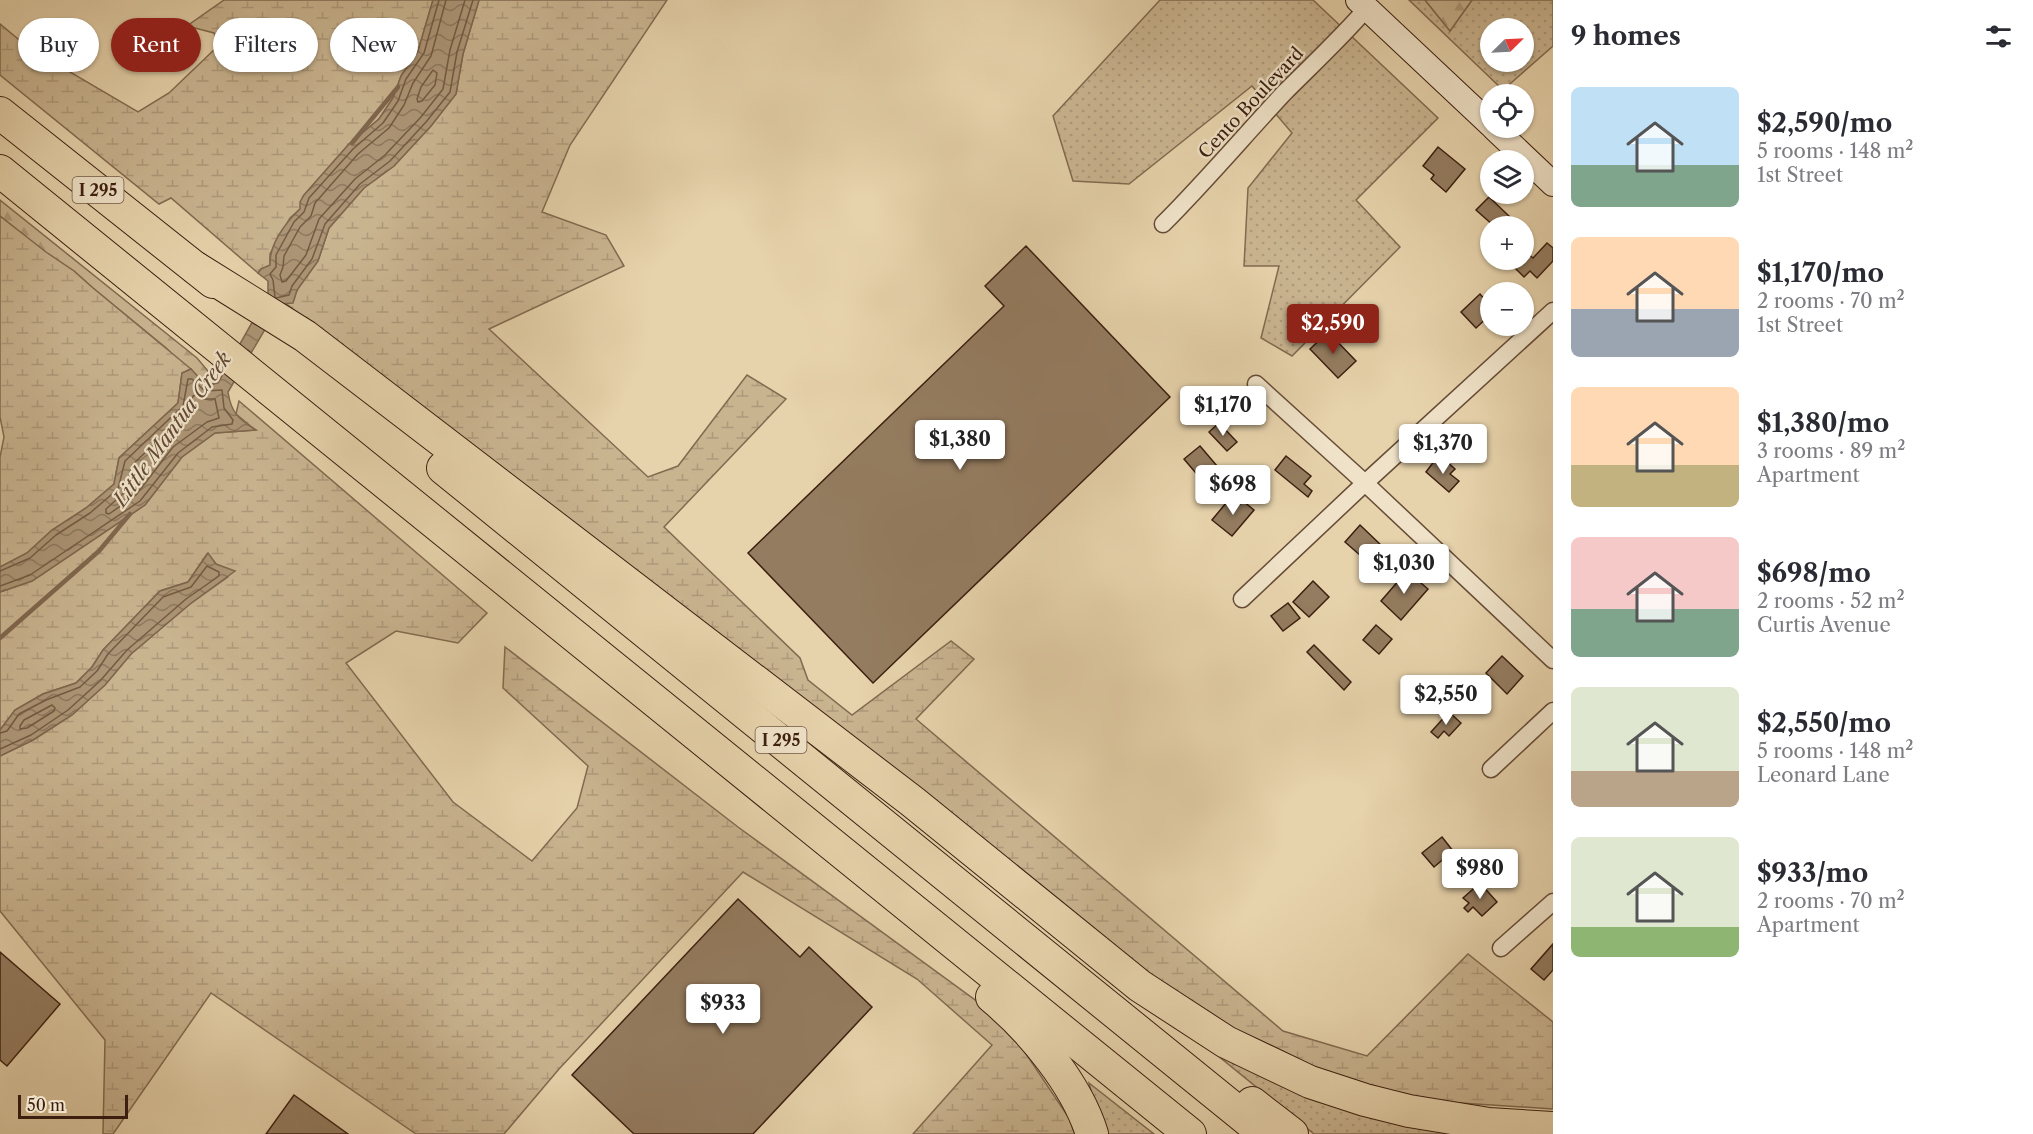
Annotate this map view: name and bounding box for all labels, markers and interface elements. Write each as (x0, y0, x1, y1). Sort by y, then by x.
chip: Buy (18, 18, 99, 72)
chip: Rent (111, 18, 201, 72)
chip: Filters (213, 18, 318, 72)
chip: New (330, 18, 418, 72)
north arrow (1480, 18, 1534, 72)
map controls (1480, 18, 1534, 336)
text: 9 homes (1571, 20, 1681, 52)
icon: filters (1982, 20, 2015, 53)
street label: Cento Boulevard (1194, 43, 1308, 163)
button: locate (1480, 84, 1534, 138)
text: $2,590/mo (1757, 107, 1892, 139)
icon: home (1619, 111, 1691, 183)
text: 5 rooms · 148 m² (1757, 139, 1913, 163)
button: layers (1480, 150, 1534, 204)
text: 1st Street (1757, 163, 1843, 187)
road number: I 295 (72, 177, 124, 203)
button: + (1480, 216, 1534, 270)
text: $1,170/mo (1757, 257, 1884, 289)
icon: home (1619, 261, 1691, 333)
button: − (1480, 282, 1534, 336)
text: 2 rooms · 70 m² (1757, 289, 1905, 313)
pin: $2,590 (1284, 304, 1382, 355)
text: $2,590 (1301, 311, 1365, 335)
text: 1st Street (1757, 313, 1843, 337)
water label: Little Mantua Creek (107, 347, 236, 513)
pin: $1,170 (1174, 386, 1272, 437)
text: $1,170 (1194, 393, 1252, 417)
text: $1,380/mo (1757, 407, 1889, 439)
icon: home (1619, 411, 1691, 483)
pin: $1,380 (911, 420, 1009, 471)
pin: $1,370 (1394, 424, 1492, 475)
text: $1,380 (929, 427, 991, 451)
text: $1,370 (1413, 431, 1473, 455)
text: 3 rooms · 89 m² (1757, 439, 1905, 463)
text: Apartment (1757, 463, 1860, 487)
pin: $698 (1197, 465, 1269, 516)
text: $698 (1209, 472, 1257, 496)
pin: $1,030 (1355, 544, 1453, 595)
text: $1,030 (1373, 551, 1435, 575)
text: $698/mo (1757, 557, 1871, 589)
icon: home (1619, 561, 1691, 633)
text: 2 rooms · 52 m² (1757, 589, 1905, 613)
text: Curtis Avenue (1757, 613, 1891, 637)
pin: $2,550 (1397, 675, 1495, 726)
text: $2,550 (1414, 682, 1478, 706)
text: $2,550/mo (1757, 707, 1891, 739)
icon: home (1619, 711, 1691, 783)
road number: I 295 (756, 727, 806, 753)
text: 5 rooms · 148 m² (1757, 739, 1913, 763)
text: Leonard Lane (1757, 763, 1890, 787)
pin: $980 (1444, 849, 1516, 900)
text: $980 (1456, 856, 1504, 880)
text: $933/mo (1757, 857, 1868, 889)
icon: home (1619, 861, 1691, 933)
text: 2 rooms · 70 m² (1757, 889, 1905, 913)
text: Apartment (1757, 913, 1860, 937)
pin: $933 (687, 984, 759, 1035)
text: $933 (700, 991, 746, 1015)
scale bar (18, 1092, 128, 1120)
text: 50 m (27, 1095, 65, 1115)

